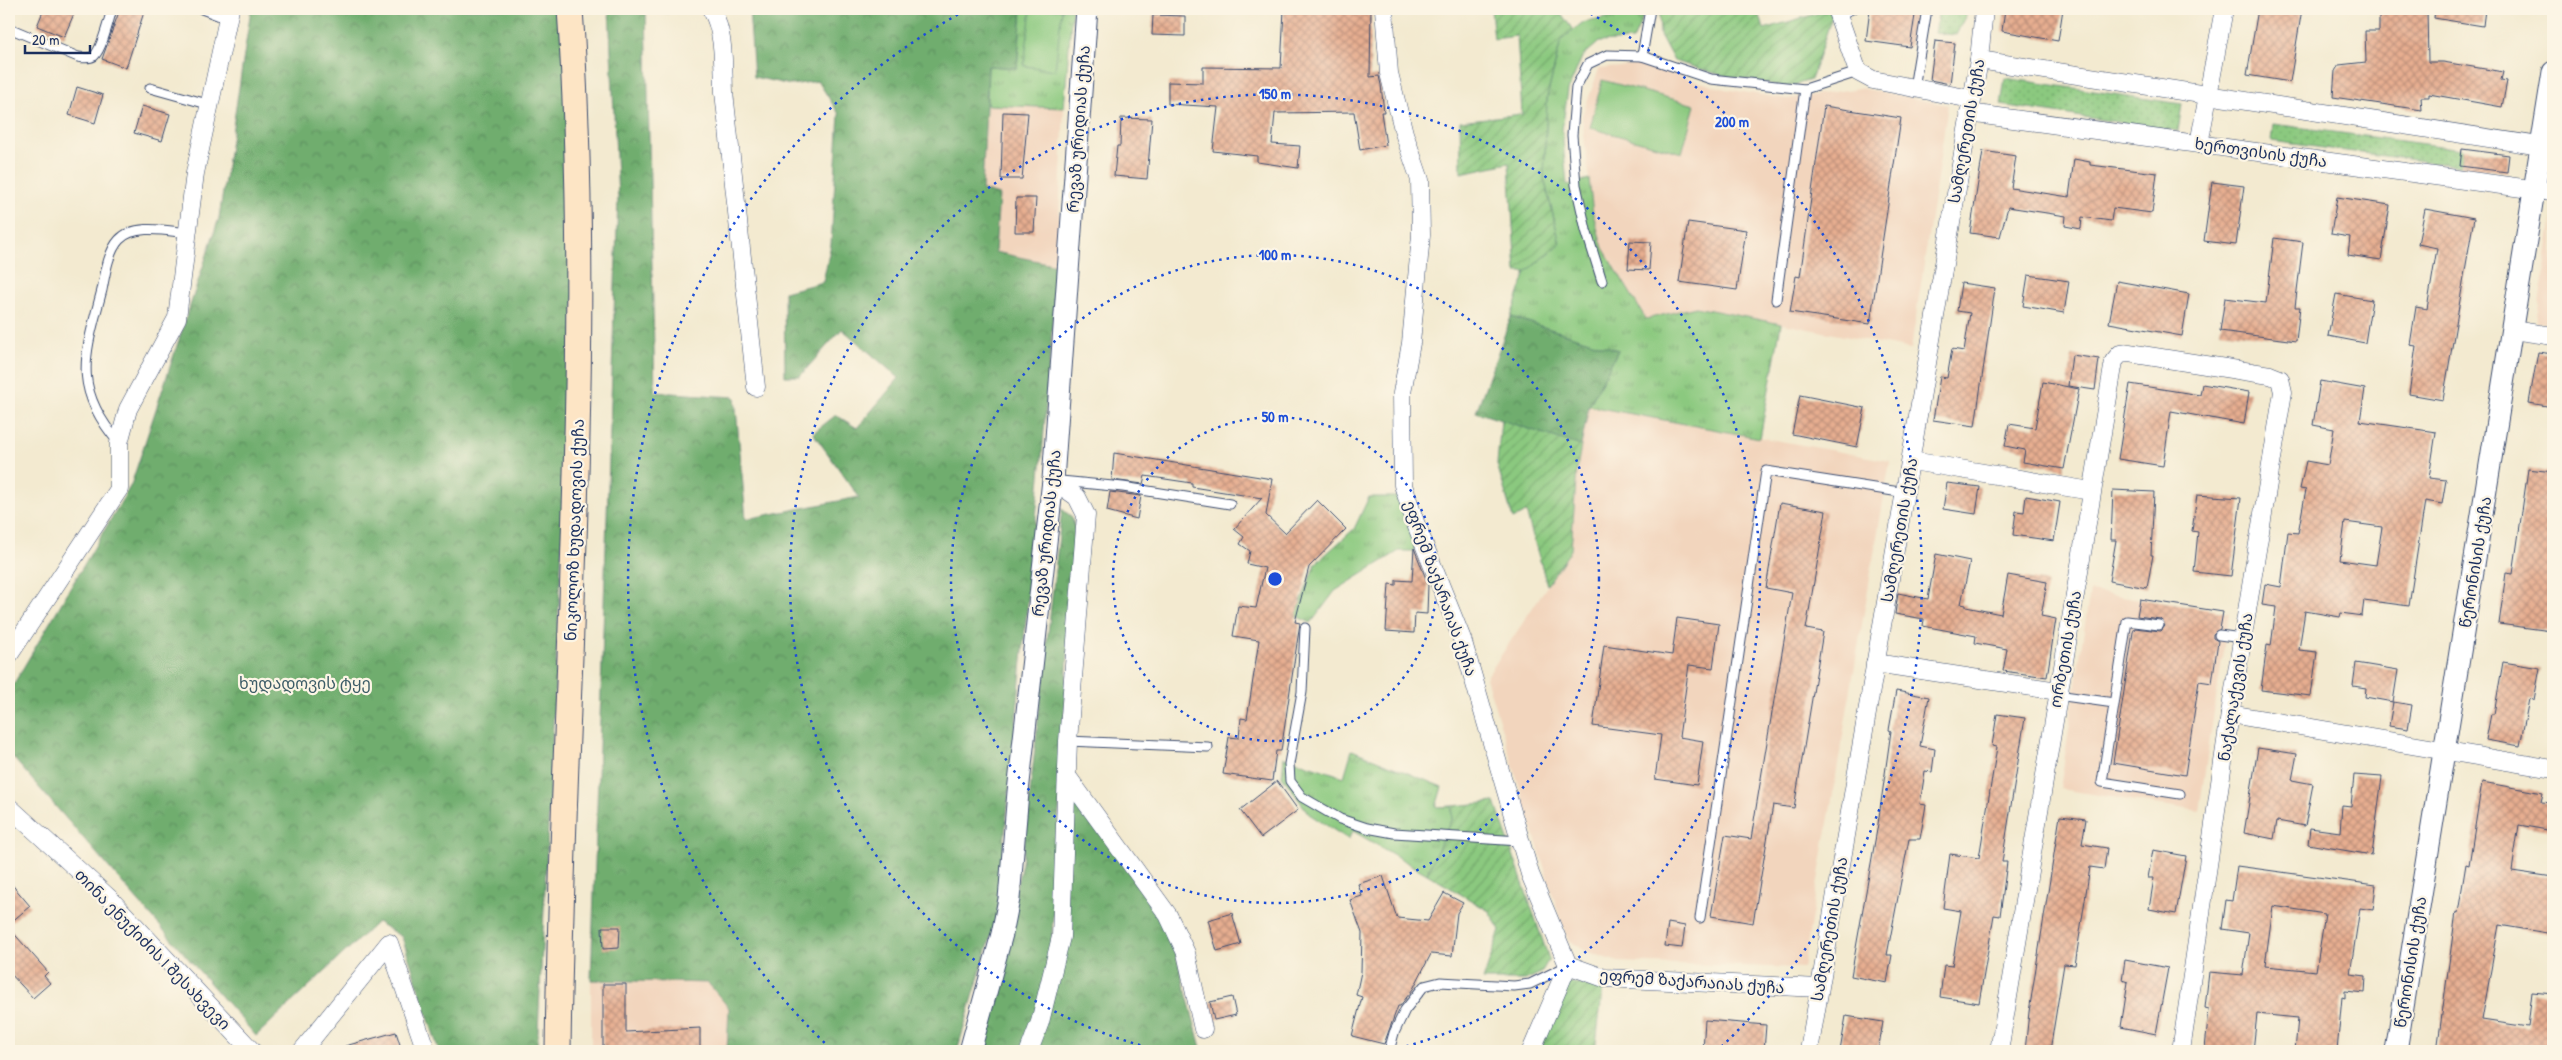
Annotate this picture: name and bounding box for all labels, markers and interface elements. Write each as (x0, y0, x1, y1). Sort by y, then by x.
scale bar (25, 22, 90, 54)
text: 20 m (32, 29, 59, 50)
street label: რევაზ ურიდიას ქუჩა (1061, 45, 1095, 213)
street label: სამღერეთის ქუჩა (1942, 57, 1990, 205)
text: 150 m (1259, 83, 1291, 104)
text: 200 m (1715, 111, 1749, 132)
street label: ხერთვისის ქუჩა (2193, 132, 2329, 172)
text: 100 m (1259, 244, 1291, 265)
text: 50 m (1262, 406, 1288, 427)
street label: ნიკოლოზ ხუდადოვის ქუჩა (559, 418, 589, 642)
street label: რევაზ ურიდიას ქუჩა (1026, 449, 1066, 617)
street label: სამღერეთის ქუჩა (1875, 456, 1923, 604)
street label: წერონისის ქუჩა (2454, 495, 2496, 629)
street label: ეფრემ ზაქარაიას ქუჩა (1399, 497, 1483, 679)
centre of rings (1266, 570, 1284, 588)
street label: ორბეთის ქუჩა (2044, 589, 2086, 709)
street label: ნაქალაქევის ქუჩა (2212, 611, 2258, 763)
park label: ხუდადოვის ტყე (239, 672, 371, 694)
street label: სამღერეთის ქუჩა (1805, 855, 1853, 1003)
street label: თინა ენუქიძის I შესახვევი (70, 864, 236, 1034)
street label: წერონისის ქუჩა (2389, 895, 2431, 1029)
street label: ეფრემ ზაქარაიას ქუჩა (1599, 964, 1785, 998)

